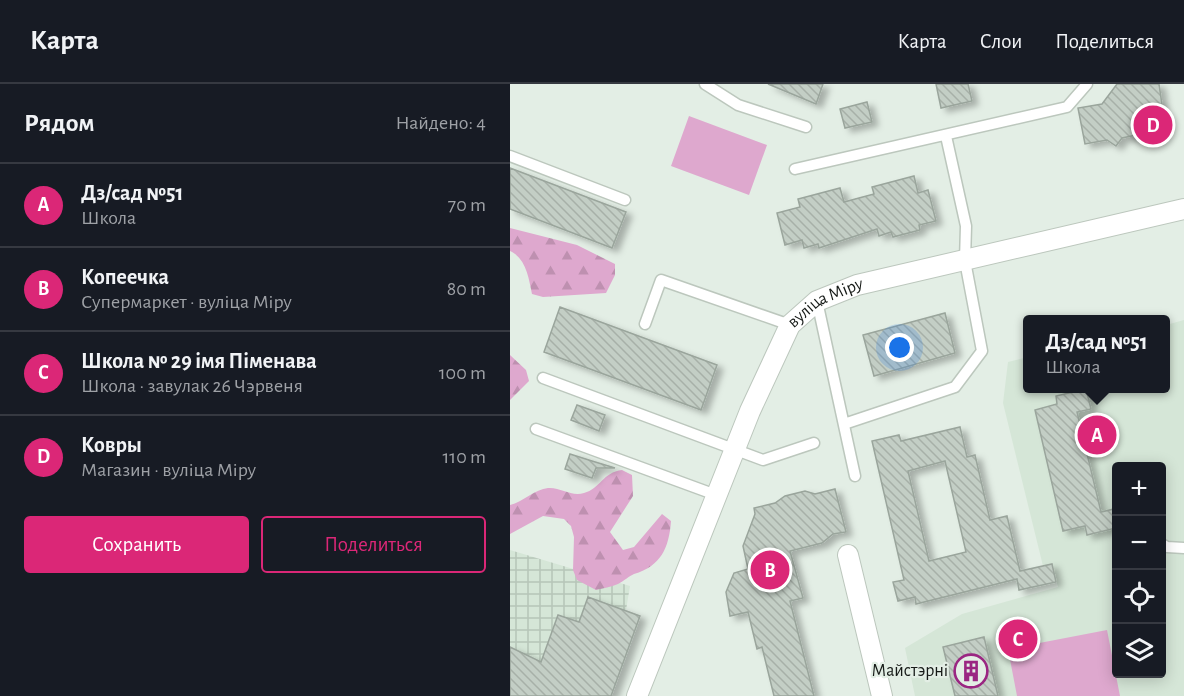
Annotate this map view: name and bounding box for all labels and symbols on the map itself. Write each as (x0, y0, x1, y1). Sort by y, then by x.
pin: D (1134, 102, 1172, 147)
street label: вуліца Міру (784, 275, 865, 332)
your location (885, 333, 914, 362)
pin: A (1078, 412, 1116, 458)
pin: B (750, 548, 790, 592)
pin: C (998, 616, 1038, 662)
building icon: Майстэрні (953, 653, 989, 689)
place label: Майстэрні (872, 662, 948, 680)

